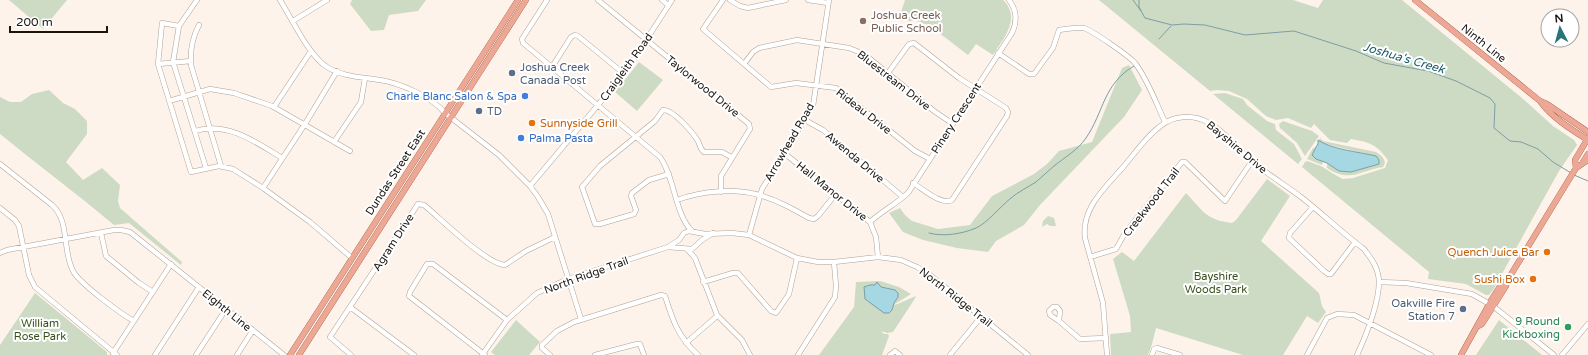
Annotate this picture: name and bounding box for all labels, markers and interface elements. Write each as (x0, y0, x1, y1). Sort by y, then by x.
scale bar (10, 8, 107, 34)
north arrow (1540, 8, 1580, 48)
place label: Joshua Creek Public School (871, 9, 942, 35)
text: N (1554, 12, 1564, 25)
text: 200 m (16, 15, 53, 29)
marker: Joshua Creek Public School (858, 16, 868, 26)
street label: Ninth Line (1459, 21, 1509, 65)
street label: Craigleith Road (597, 31, 655, 104)
water label: Joshua's Creek (1362, 40, 1448, 77)
street label: Bluestream Drive (855, 48, 933, 113)
street label: Taylorwood Drive (663, 53, 742, 120)
place label: Joshua Creek Canada Post (520, 61, 590, 87)
marker: Joshua Creek Canada Post (507, 68, 517, 78)
street label: Pinery Crescent (929, 80, 984, 156)
street label: Rideau Drive (833, 86, 894, 137)
place label: Charle Blanc Salon & Spa (386, 90, 517, 103)
marker: Charle Blanc Salon & Spa (520, 91, 530, 101)
street label: Arrowhead Road (762, 101, 817, 184)
place label: TD (487, 105, 502, 118)
marker: TD (474, 106, 484, 116)
place label: Sunnyside Grill (540, 117, 617, 130)
marker: Sunnyside Grill (527, 118, 537, 128)
street label: Bayshire Drive (1204, 118, 1269, 176)
street label: Dundas Street East (363, 127, 428, 218)
street label: Awenda Drive (823, 129, 887, 186)
place label: Palma Pasta (529, 132, 593, 145)
marker: Palma Pasta (516, 133, 526, 143)
street label: Hall Manor Drive (794, 159, 870, 224)
street label: Creekwood Trail (1120, 165, 1182, 239)
street label: Agram Drive (370, 211, 417, 273)
place label: Quench Juice Bar (1448, 246, 1540, 259)
marker: Quench Juice Bar (1542, 247, 1552, 257)
street label: North Ridge Trail (542, 254, 630, 297)
street label: North Ridge Trail (917, 265, 995, 330)
park label: Bayshire Woods Park (1185, 270, 1247, 296)
place label: Sushi Box (1474, 273, 1525, 286)
marker: Sushi Box (1528, 274, 1538, 284)
street label: Eighth Line (200, 287, 254, 334)
place label: Oakville Fire Station 7 (1391, 297, 1455, 323)
marker: Oakville Fire Station 7 (1458, 304, 1468, 314)
place label: 9 Round Kickboxing (1502, 315, 1560, 341)
park label: William Rose Park (14, 317, 66, 343)
marker: 9 Round Kickboxing (1563, 322, 1573, 332)

